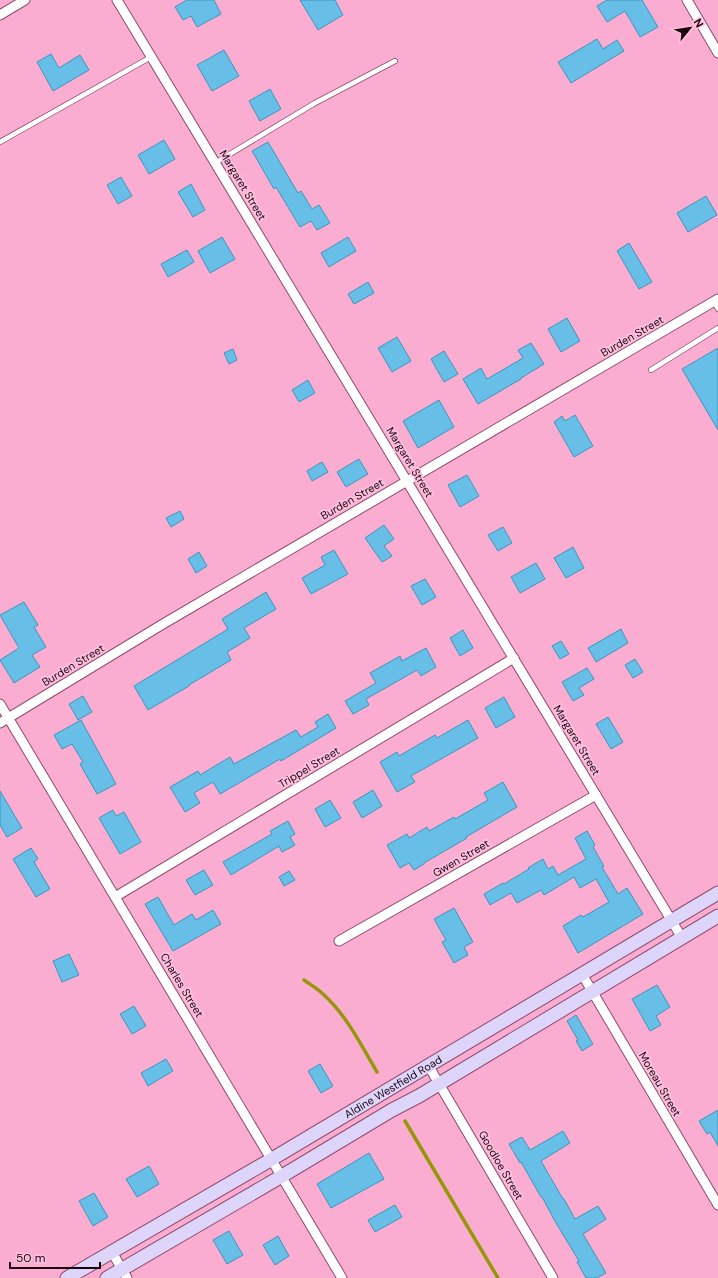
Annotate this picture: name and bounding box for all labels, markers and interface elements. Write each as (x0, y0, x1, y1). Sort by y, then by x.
north arrow (670, 8, 710, 48)
text: N (691, 16, 707, 30)
street label: Margaret Street (216, 147, 270, 223)
street label: Burden Street (598, 312, 666, 360)
street label: Margaret Street (383, 424, 437, 500)
street label: Burden Street (318, 475, 386, 523)
street label: Burden Street (39, 641, 107, 689)
street label: Margaret Street (550, 702, 604, 778)
street label: Trippel Street (276, 743, 342, 791)
street label: Gwen Street (430, 836, 492, 880)
street label: Charles Street (157, 950, 207, 1020)
street label: Moreau Street (636, 1049, 684, 1119)
street label: Aldine Westfield Road (342, 1052, 444, 1121)
street label: Goodloe Street (476, 1128, 526, 1202)
scale bar (10, 1244, 100, 1270)
text: 50 m (16, 1250, 45, 1266)

